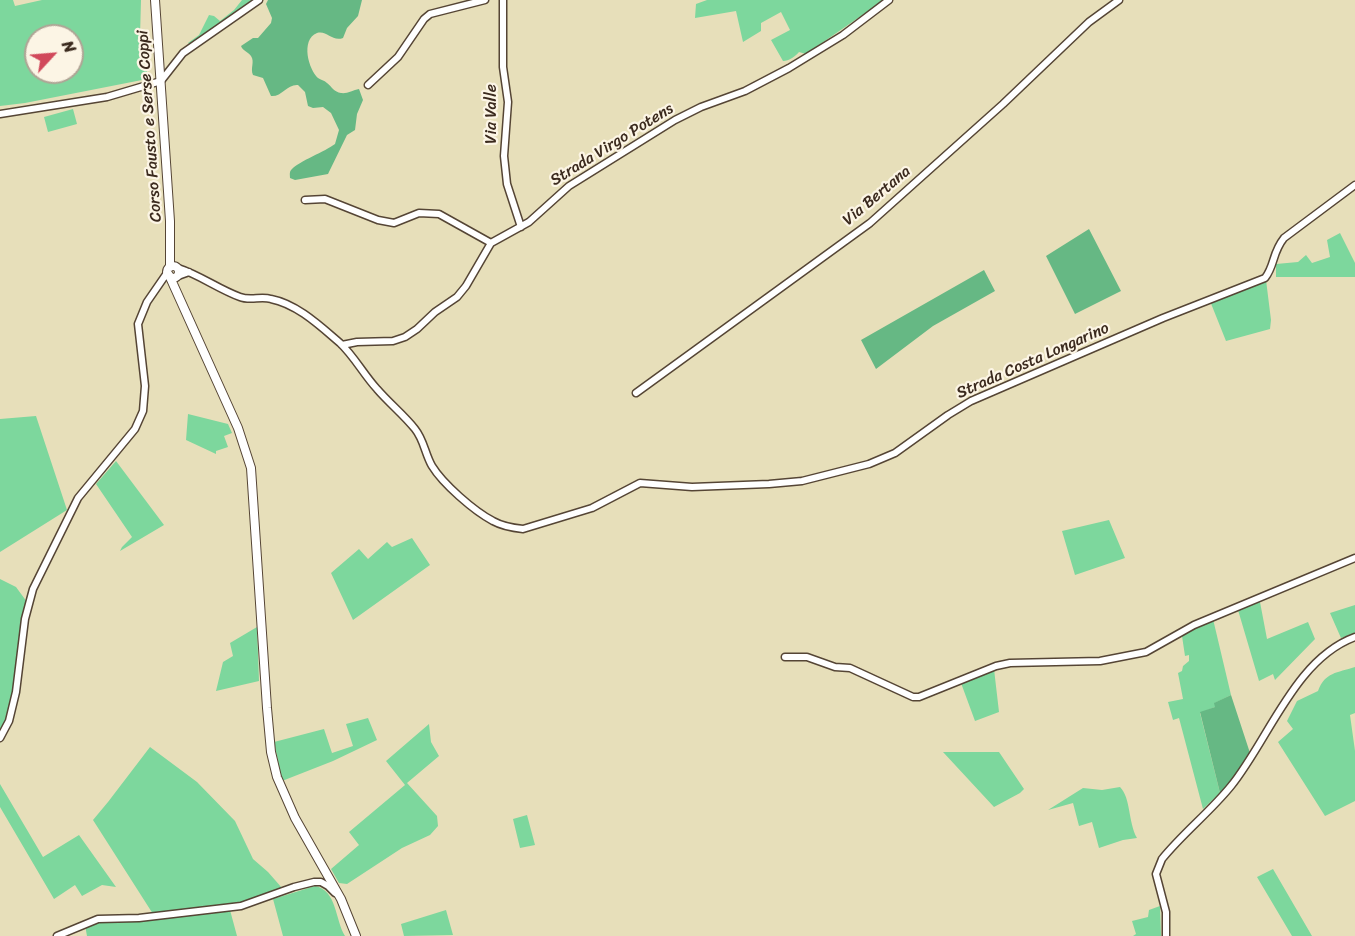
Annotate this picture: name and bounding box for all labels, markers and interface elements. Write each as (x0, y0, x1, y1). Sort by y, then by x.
north arrow (24, 24, 84, 84)
street label: Corso Fausto e Serse Coppi (134, 29, 166, 223)
text: N (53, 35, 84, 58)
street label: Via Valle (482, 84, 502, 144)
street label: Strada Virgo Potens (547, 99, 677, 191)
street label: Via Bertana (839, 162, 915, 230)
street label: Strada Costa Longarino (954, 319, 1112, 403)

